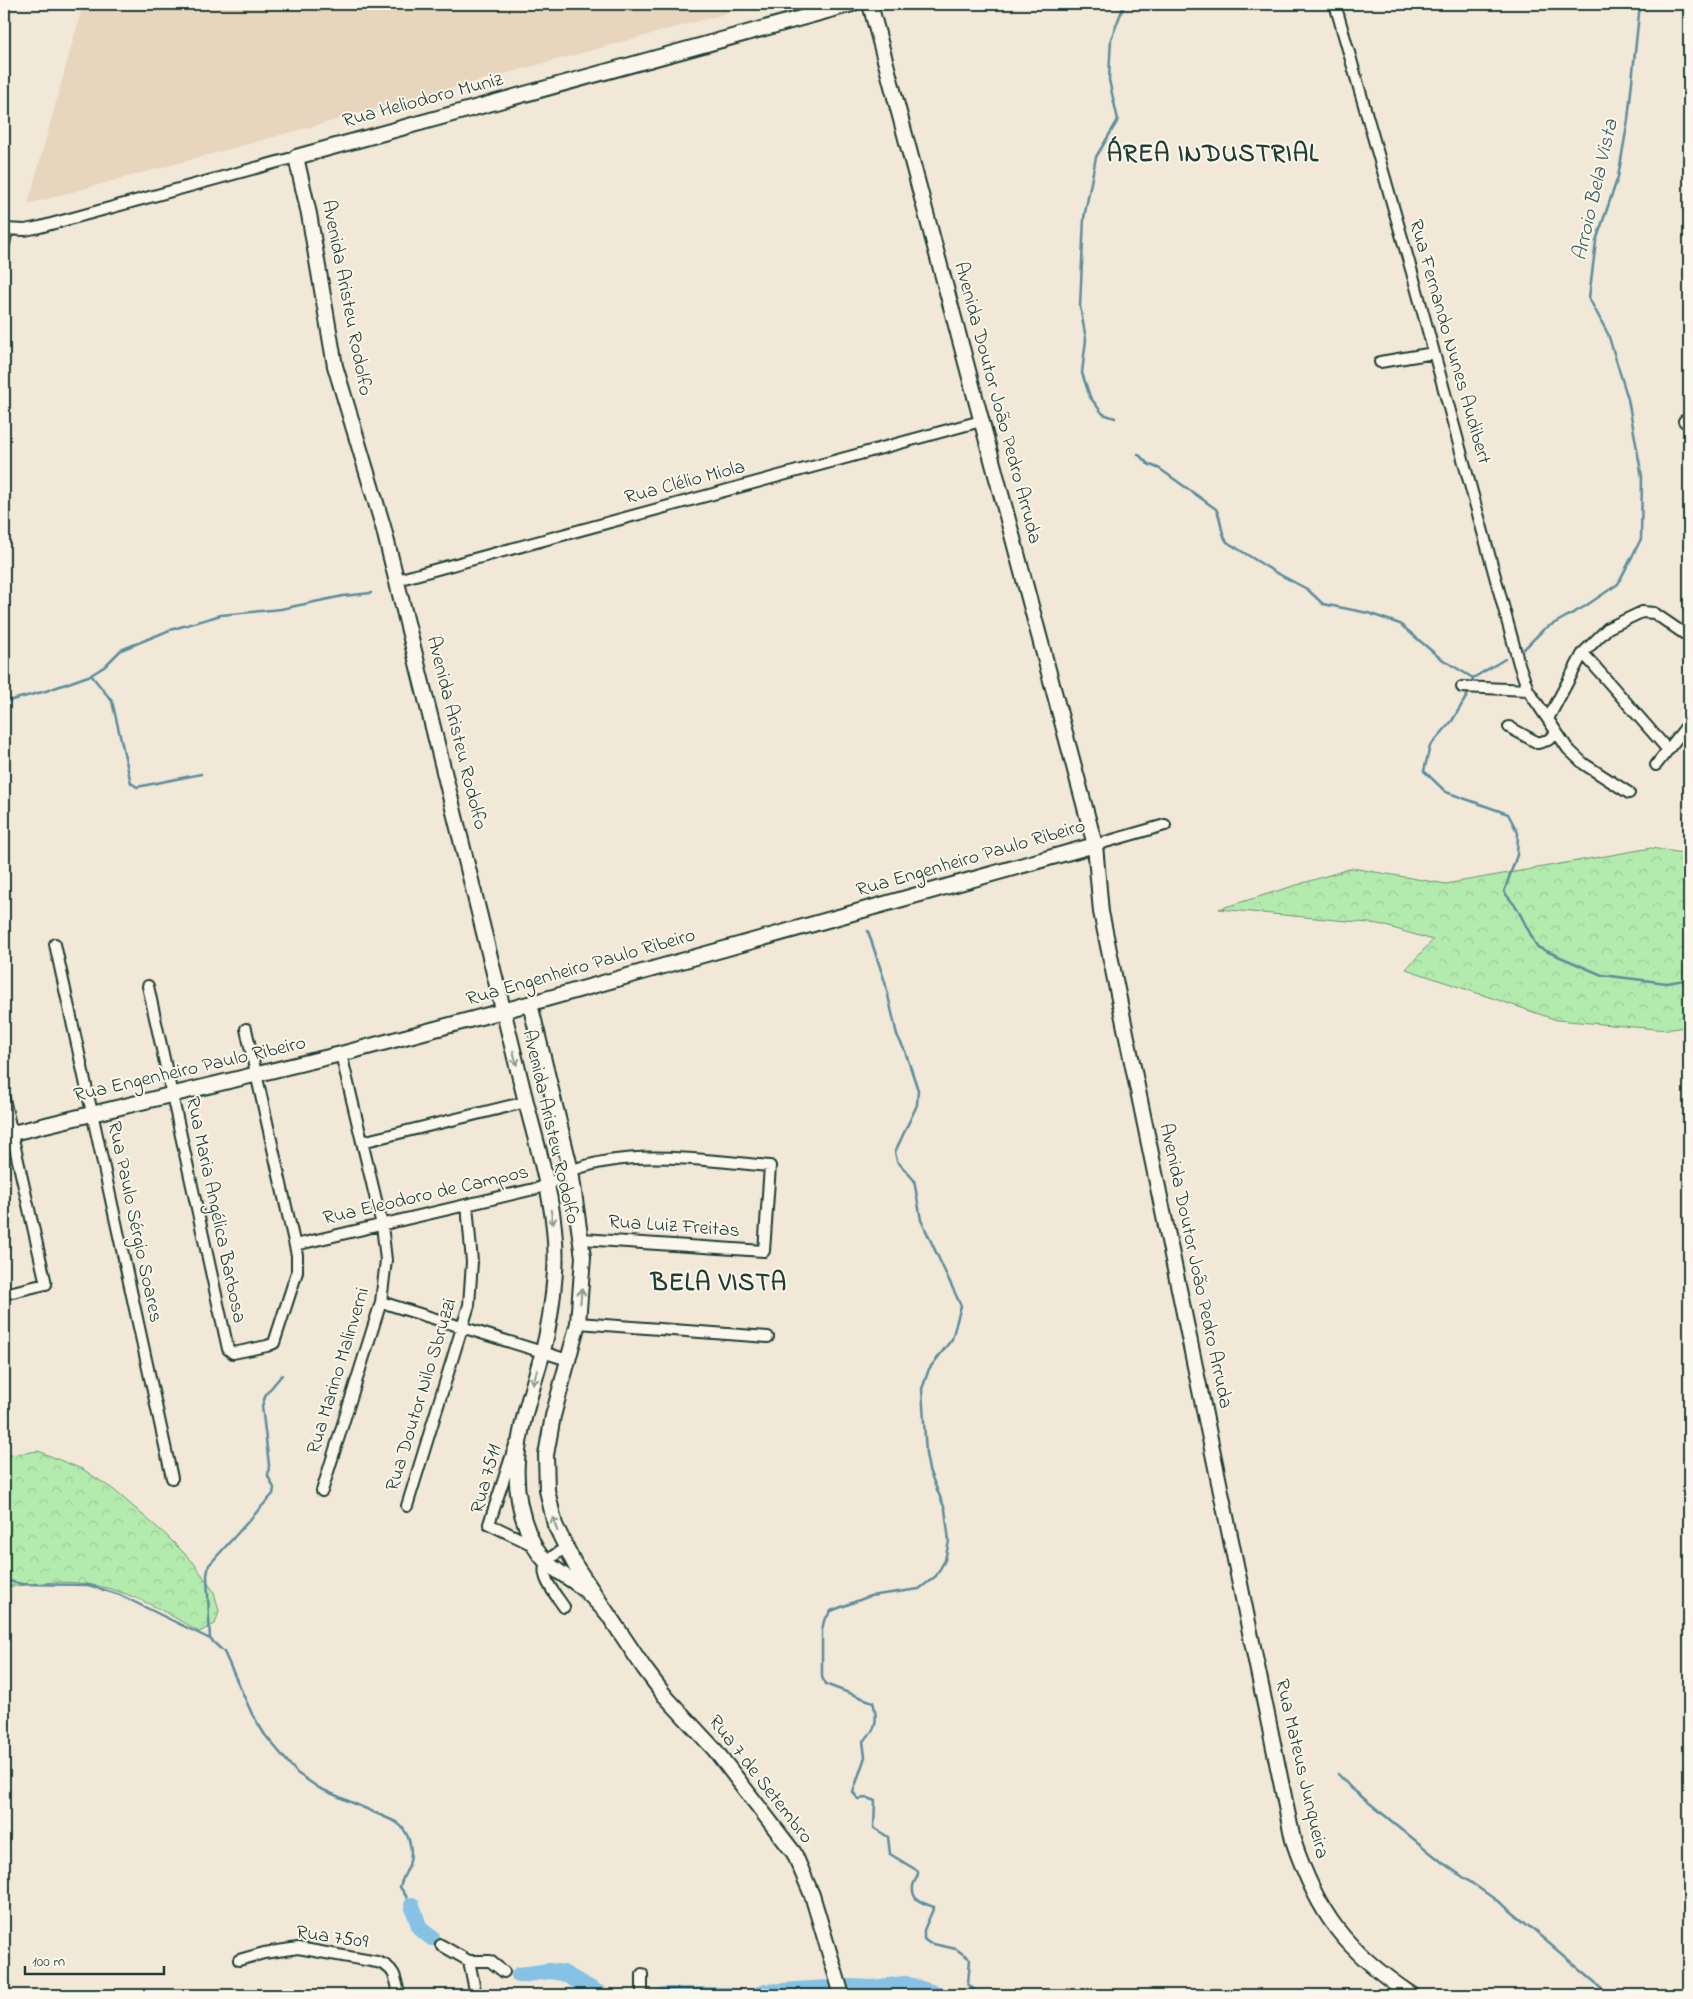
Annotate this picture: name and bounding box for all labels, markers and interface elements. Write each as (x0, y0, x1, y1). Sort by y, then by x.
street label: Rua Heliodoro Muniz (340, 66, 507, 136)
water label: Arroio Bela Vista (1565, 116, 1627, 264)
district label: ÁREA INDUSTRIAL (1107, 135, 1319, 173)
street label: Avenida Aristeu Rodolfo (313, 198, 379, 398)
street label: Rua Fernando Nunes Audibert (1400, 216, 1498, 468)
street label: Avenida Doutor João Pedro Arruda (945, 259, 1049, 547)
street label: Rua Clélio Miola (622, 453, 748, 513)
street label: Avenida Aristeu Rodolfo (418, 633, 494, 833)
street label: Rua Engenheiro Paulo Ribeiro (853, 812, 1089, 907)
street label: Rua Engenheiro Paulo Ribeiro (463, 921, 699, 1016)
street label: Avenida Aristeu Rodolfo (514, 1027, 586, 1227)
street label: Rua Engenheiro Paulo Ribeiro (71, 1029, 309, 1112)
one-way arrow (511, 1050, 521, 1066)
street label: Rua Maria Angélica Barbosa (176, 1094, 253, 1326)
street label: Rua Paulo Sérgio Soares (98, 1119, 169, 1325)
street label: Avenida Doutor João Pedro Arruda (1151, 1121, 1239, 1411)
street label: Rua Eleodoro de Campos (320, 1158, 532, 1234)
one-way arrow (547, 1208, 557, 1224)
street label: Rua Luiz Freitas (607, 1208, 741, 1246)
district label: BELA VISTA (650, 1266, 787, 1302)
street label: Rua Marino Malinverni (300, 1284, 378, 1458)
one-way arrow (576, 1288, 585, 1304)
street label: Rua Doutor Nilo Sbruzzi (379, 1295, 465, 1495)
one-way arrow (530, 1368, 540, 1384)
street label: Rua 7511 (464, 1441, 510, 1517)
one-way arrow (550, 1516, 559, 1532)
street label: Rua Mateus Junqueira (1266, 1676, 1336, 1862)
street label: Rua 7 de Setembro (700, 1709, 820, 1851)
street label: Rua 7509 (294, 1919, 370, 1957)
scale bar (25, 1944, 164, 1976)
text: 100 m (32, 1951, 65, 1973)

